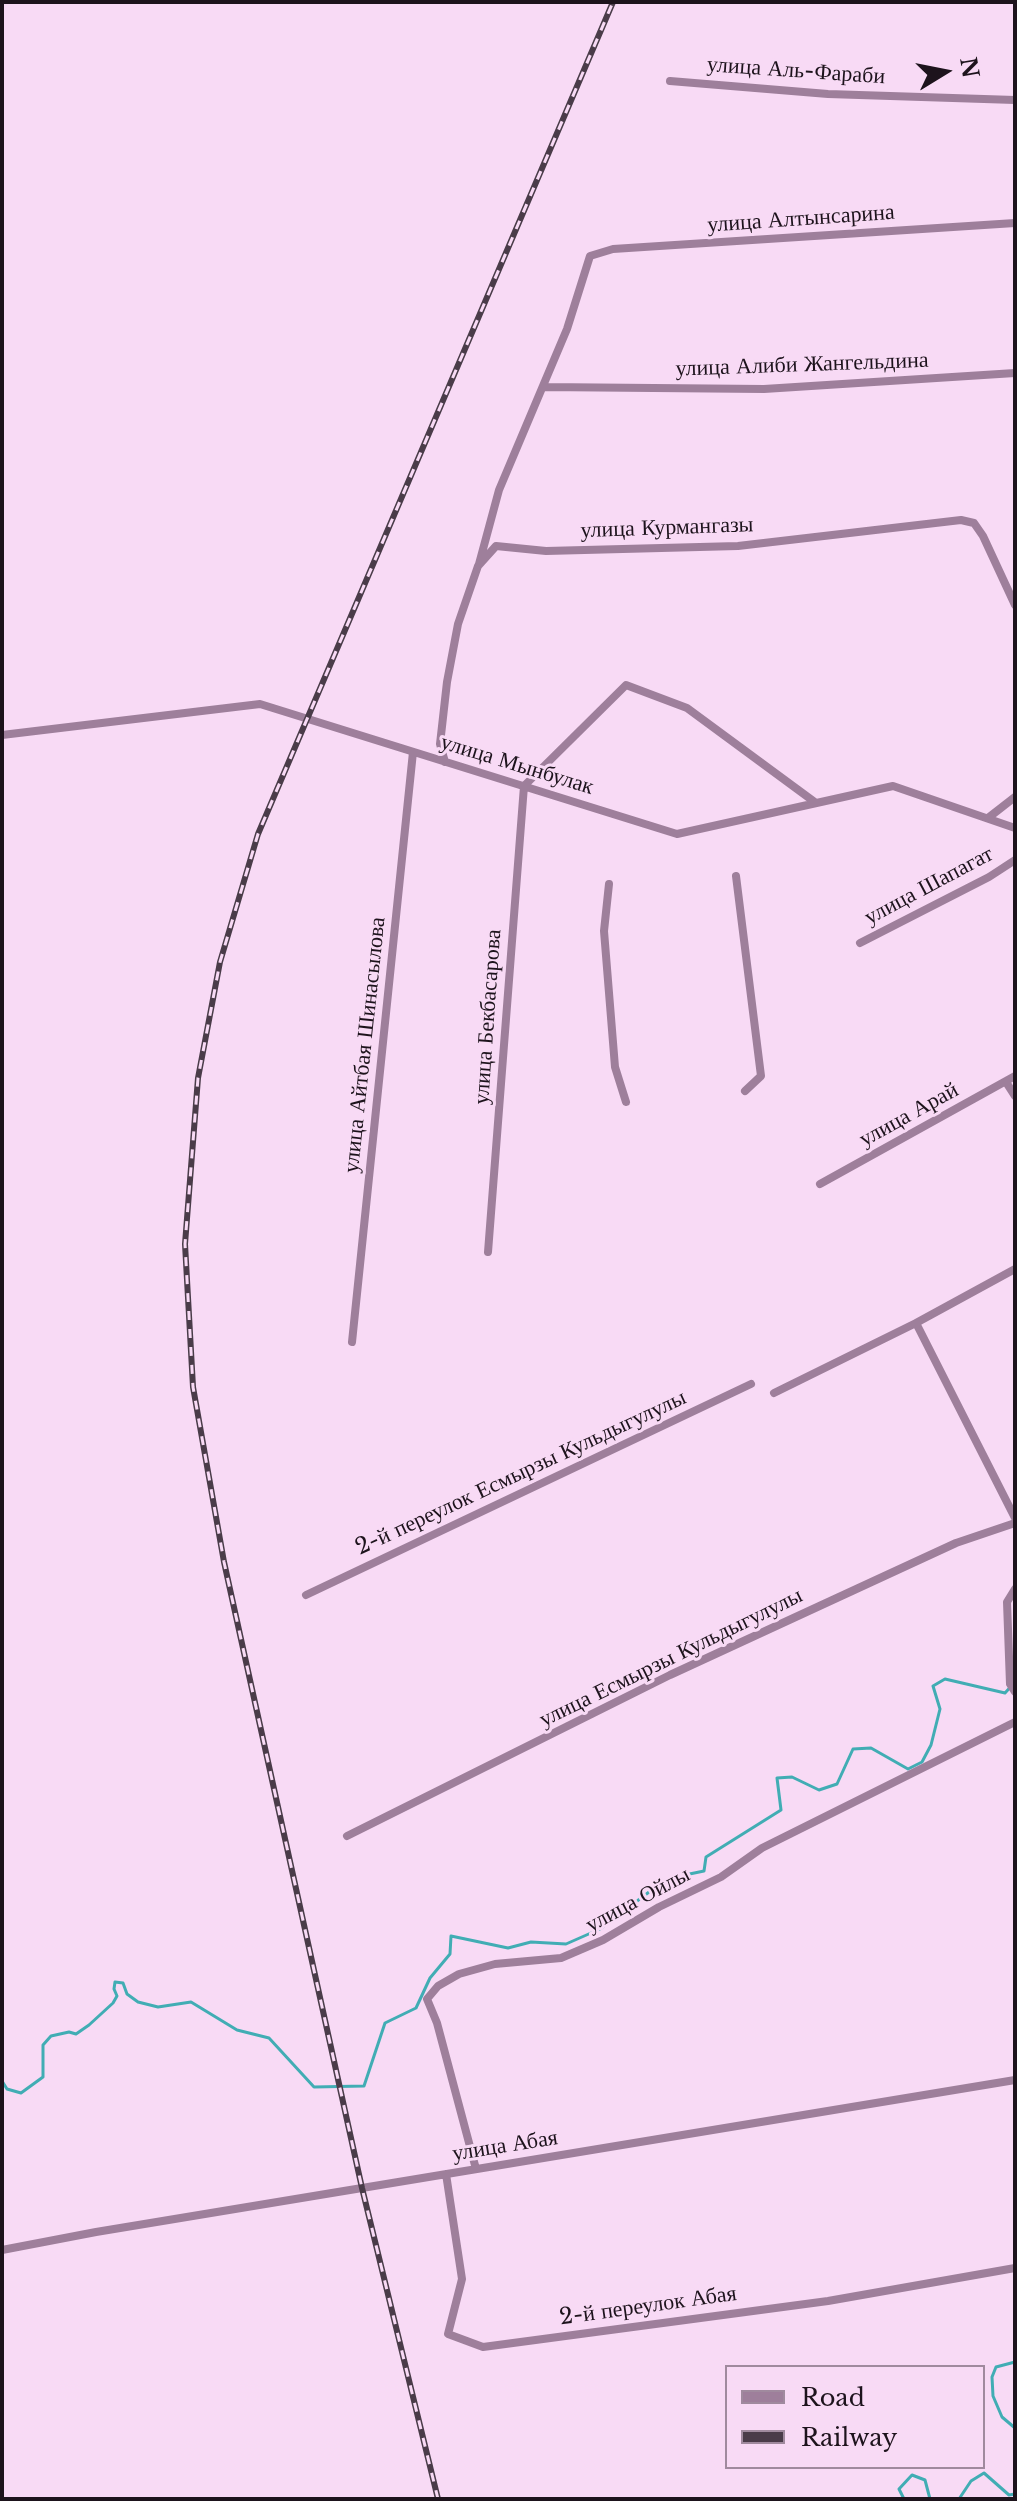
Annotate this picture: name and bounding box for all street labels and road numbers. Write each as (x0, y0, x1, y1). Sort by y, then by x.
street label: улица Аль-Фараби (706, 52, 886, 90)
street label: улица Алтынсарина (706, 199, 896, 239)
street label: улица Алиби Жангельдина (675, 347, 929, 383)
street label: улица Курмангазы (580, 512, 754, 544)
street label: улица Мынбулак (437, 729, 597, 801)
street label: улица Шапагат (860, 841, 998, 931)
street label: улица Айтбая Шинасылова (338, 916, 392, 1174)
street label: улица Бекбасарова (469, 928, 507, 1106)
street label: улица Арай (855, 1077, 963, 1153)
street label: 2-й переулок Есмырзы Кульдыгулулы (352, 1385, 690, 1561)
street label: улица Есмырзы Кульдыгулулы (535, 1583, 807, 1733)
street label: улица Ойлы (581, 1862, 695, 1938)
street label: улица Абая (450, 2125, 560, 2167)
street label: 2-й переулок Абая (558, 2281, 738, 2331)

